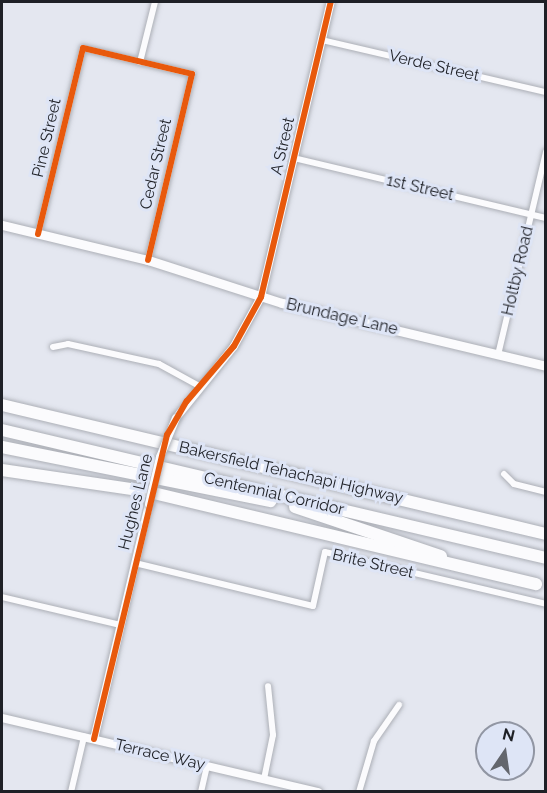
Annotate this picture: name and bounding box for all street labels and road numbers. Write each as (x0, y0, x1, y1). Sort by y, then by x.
street label: Verde Street (387, 46, 481, 86)
street label: Pine Street (29, 97, 65, 179)
street label: A Street (267, 115, 299, 177)
street label: Cedar Street (136, 116, 176, 212)
street label: 1st Street (385, 171, 455, 205)
street label: Holtby Road (498, 224, 538, 318)
street label: Brundage Lane (284, 295, 400, 339)
street label: Bakersfield Tehachapi Highway (177, 438, 405, 508)
street label: Hughes Lane (115, 452, 157, 552)
street label: Centennial Corridor (202, 468, 346, 520)
street label: Brite Street (330, 545, 416, 583)
street label: Terrace Way (113, 735, 207, 775)

